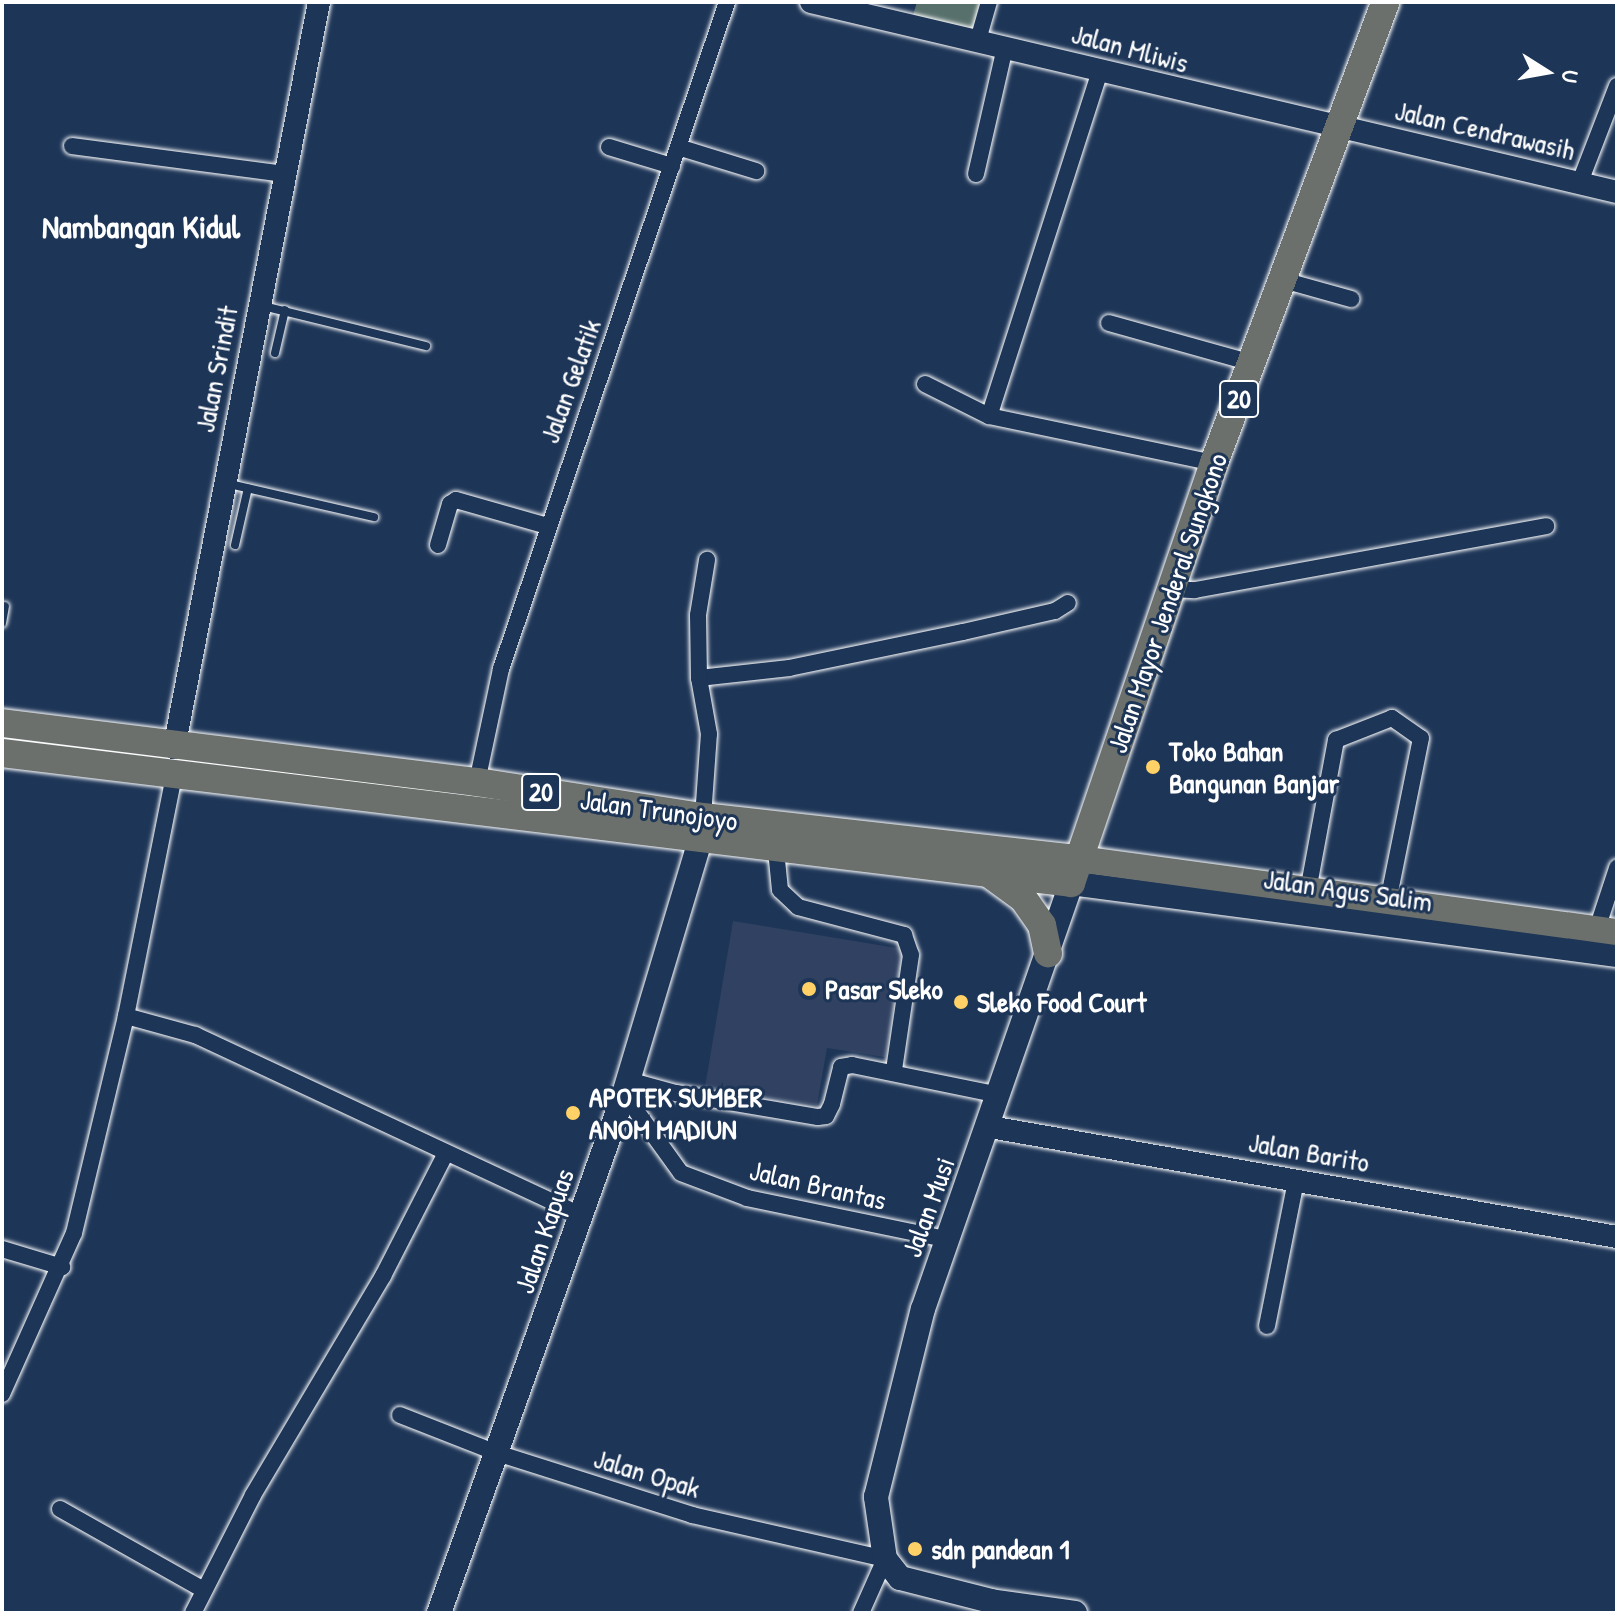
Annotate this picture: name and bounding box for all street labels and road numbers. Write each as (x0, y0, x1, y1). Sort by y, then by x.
street label: Jalan Mliwis (1068, 16, 1192, 80)
street label: Jalan Cendrawasih (1392, 93, 1578, 167)
street label: Jalan Srindit (187, 303, 245, 435)
street label: Jalan Gelatik (532, 314, 608, 448)
road number: 20 (1219, 377, 1259, 421)
street label: Jalan Mayor Jenderal Sungkono (1100, 449, 1234, 757)
road number: 20 (521, 770, 561, 814)
street label: Jalan Trunojoyo (578, 782, 740, 838)
street label: Jalan Agus Salim (1261, 862, 1435, 918)
street label: Jalan Barito (1246, 1125, 1372, 1179)
street label: Jalan Musi (894, 1152, 962, 1262)
street label: Jalan Brantas (747, 1153, 889, 1217)
street label: Jalan Kapuas (507, 1164, 581, 1298)
street label: Jalan Opak (590, 1441, 704, 1505)

